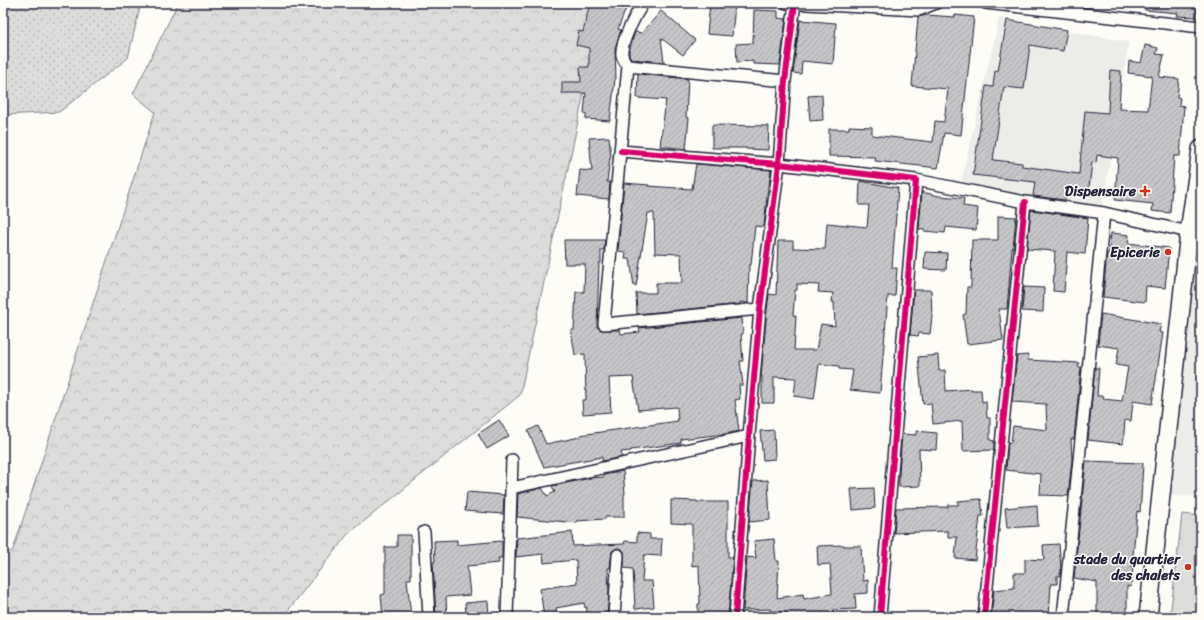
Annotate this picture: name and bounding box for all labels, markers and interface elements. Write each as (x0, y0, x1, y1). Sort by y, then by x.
place label: Dispensaire (1065, 179, 1137, 204)
marker: Dispensaire (1139, 185, 1151, 197)
place label: Epicerie (1110, 240, 1161, 265)
marker: Epicerie (1163, 247, 1173, 257)
place label: stade du quartier des chalets (1073, 547, 1181, 588)
marker: stade du quartier des chalets (1183, 562, 1193, 572)

